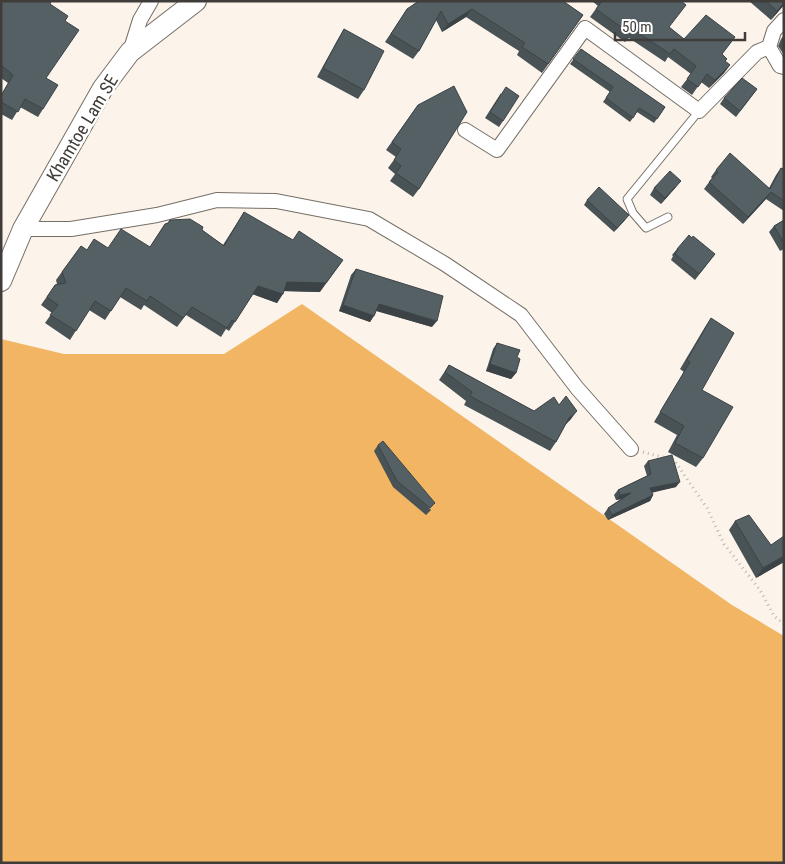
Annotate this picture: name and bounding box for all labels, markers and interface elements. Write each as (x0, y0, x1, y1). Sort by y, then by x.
scale bar (615, 10, 745, 42)
text: 50 m (622, 18, 652, 36)
street label: Khamtoe Lam SE (42, 71, 122, 185)

